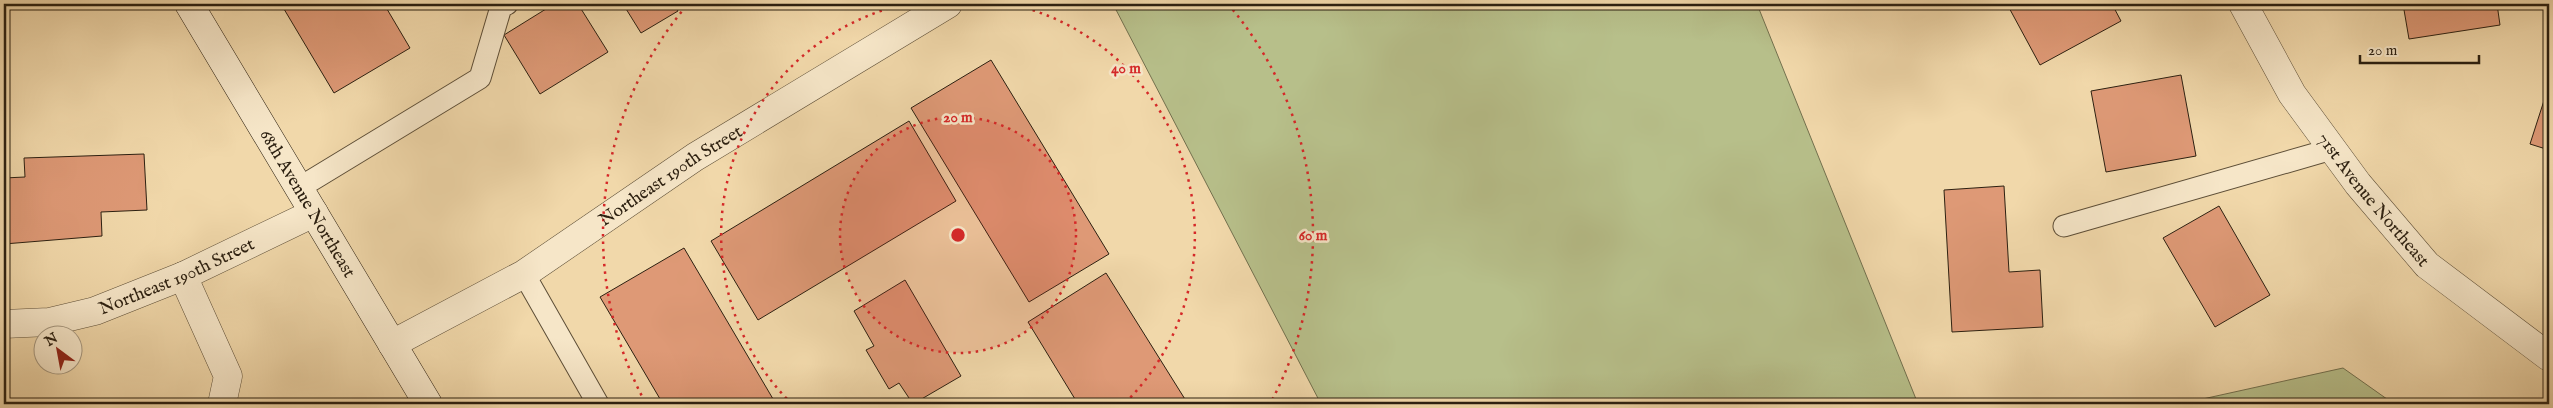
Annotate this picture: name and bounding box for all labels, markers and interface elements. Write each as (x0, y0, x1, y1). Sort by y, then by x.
scale bar (2360, 32, 2479, 64)
text: 20 m (2368, 41, 2398, 60)
text: 40 m (1111, 59, 1141, 78)
text: 20 m (943, 108, 973, 127)
street label: Northeast 190th Street (595, 121, 747, 232)
street label: 68th Avenue Northeast (253, 125, 360, 282)
street label: 71st Avenue Northeast (2311, 129, 2434, 272)
centre of rings (949, 226, 967, 244)
text: 60 m (1299, 226, 1328, 245)
street label: Northeast 190th Street (96, 233, 259, 321)
north arrow (32, 326, 82, 376)
text: N (41, 329, 62, 351)

